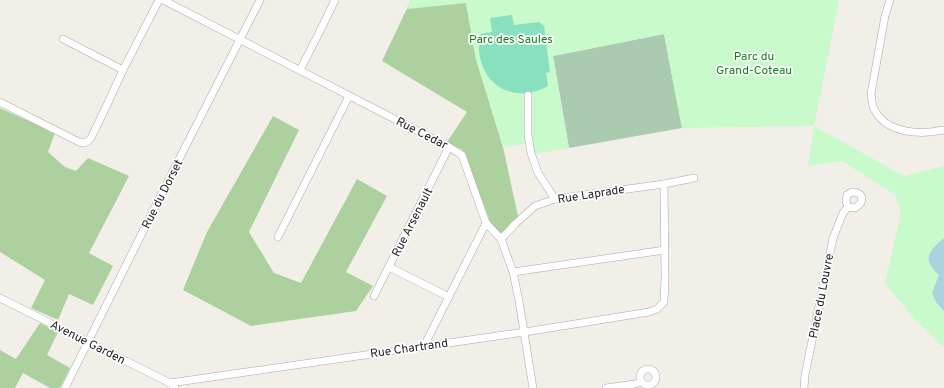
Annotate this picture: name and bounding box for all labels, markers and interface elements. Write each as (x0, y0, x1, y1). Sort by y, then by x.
park label: Parc des Saules (469, 32, 553, 48)
park label: Parc du Grand-Coteau (716, 49, 792, 79)
street label: Rue Cedar (393, 114, 450, 154)
street label: Rue du Dorset (139, 157, 187, 232)
street label: Rue Laprade (556, 182, 626, 208)
street label: Rue Arsenault (389, 185, 437, 260)
street label: Place du Louvre (806, 252, 838, 340)
street label: Avenue Garden (47, 317, 128, 369)
street label: Rue Chartrand (369, 336, 449, 362)

